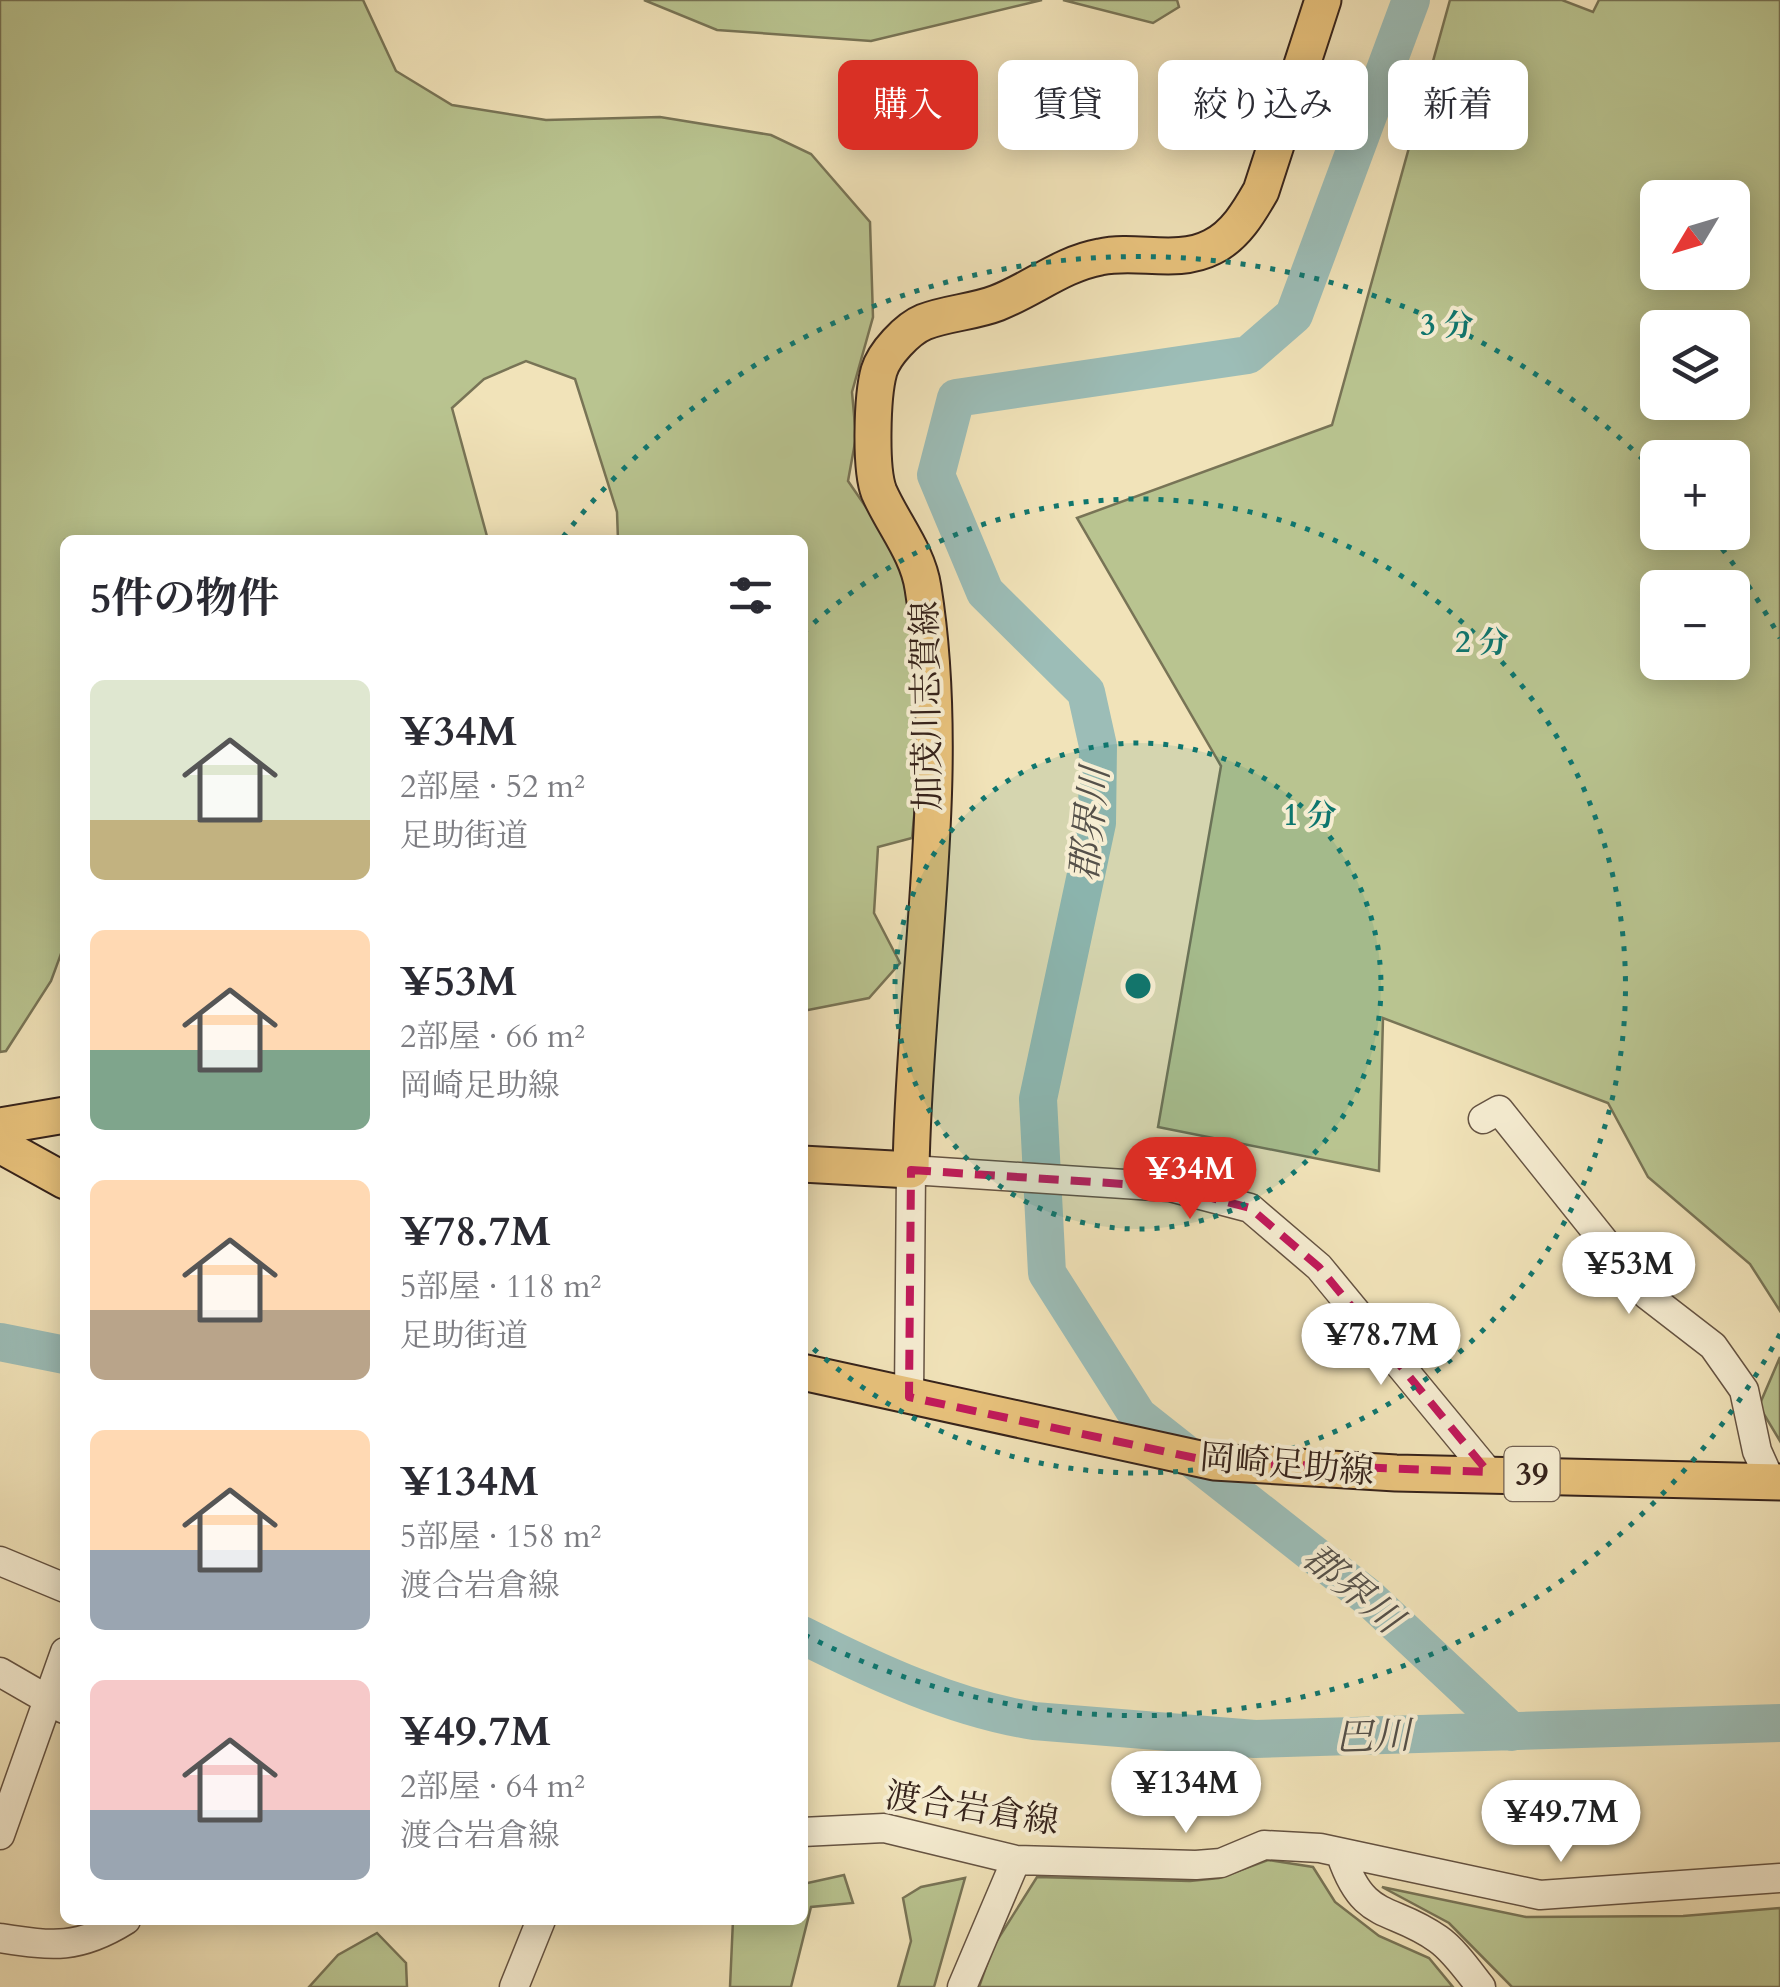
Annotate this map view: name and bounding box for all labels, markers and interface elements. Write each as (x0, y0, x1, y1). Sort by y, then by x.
chip: 購入 (838, 60, 978, 150)
chip: 賃貸 (998, 60, 1138, 150)
chip: 絞り込み (1158, 60, 1368, 150)
chip: 新着 (1388, 60, 1528, 150)
north arrow (1640, 180, 1750, 290)
map controls (1640, 180, 1750, 680)
text: 3 分 (1420, 305, 1474, 346)
button: layers (1640, 310, 1750, 420)
button: + (1640, 440, 1750, 550)
icon: filters (723, 568, 778, 623)
text: 5件の物件 (90, 570, 280, 627)
button: − (1640, 570, 1750, 680)
street label: 加茂川志賀線 (901, 601, 953, 811)
text: 2 分 (1455, 622, 1509, 663)
text: ¥34M (400, 703, 517, 760)
icon: home (170, 720, 290, 840)
water label: 郡界川 (1058, 761, 1122, 884)
text: 2部屋 · 52 m² (400, 765, 585, 809)
text: 1 分 (1283, 795, 1337, 836)
text: 足助街道 (400, 814, 528, 858)
text: ¥53M (400, 953, 517, 1010)
centre of rings (1120, 968, 1156, 1004)
icon: home (170, 970, 290, 1090)
text: 2部屋 · 66 m² (400, 1015, 585, 1059)
text: 岡崎足助線 (400, 1064, 560, 1108)
pin: ¥34M (1131, 1137, 1249, 1222)
text: ¥34M (1145, 1147, 1235, 1191)
text: ¥78.7M (400, 1203, 551, 1260)
icon: home (170, 1220, 290, 1340)
pin: ¥53M (1570, 1232, 1688, 1317)
text: ¥53M (1584, 1242, 1674, 1286)
text: 5部屋 · 118 m² (400, 1265, 601, 1309)
pin: ¥78.7M (1300, 1303, 1462, 1388)
text: ¥78.7M (1323, 1313, 1439, 1357)
text: 足助街道 (400, 1314, 528, 1358)
street label: 岡崎足助線 (1198, 1433, 1376, 1497)
road number: 39 (1504, 1447, 1560, 1501)
text: ¥134M (400, 1453, 539, 1510)
icon: home (170, 1470, 290, 1590)
text: 5部屋 · 158 m² (400, 1515, 601, 1559)
water label: 郡界川 (1292, 1532, 1416, 1648)
text: 渡合岩倉線 (400, 1564, 560, 1608)
text: ¥49.7M (400, 1703, 551, 1760)
water label: 巴川 (1334, 1710, 1416, 1764)
icon: home (170, 1720, 290, 1840)
pin: ¥134M (1116, 1751, 1256, 1836)
text: ¥134M (1133, 1761, 1239, 1805)
text: 2部屋 · 64 m² (400, 1765, 585, 1809)
street label: 渡合岩倉線 (882, 1772, 1062, 1846)
pin: ¥49.7M (1480, 1780, 1642, 1865)
text: ¥49.7M (1503, 1790, 1619, 1834)
text: 渡合岩倉線 (400, 1814, 560, 1858)

